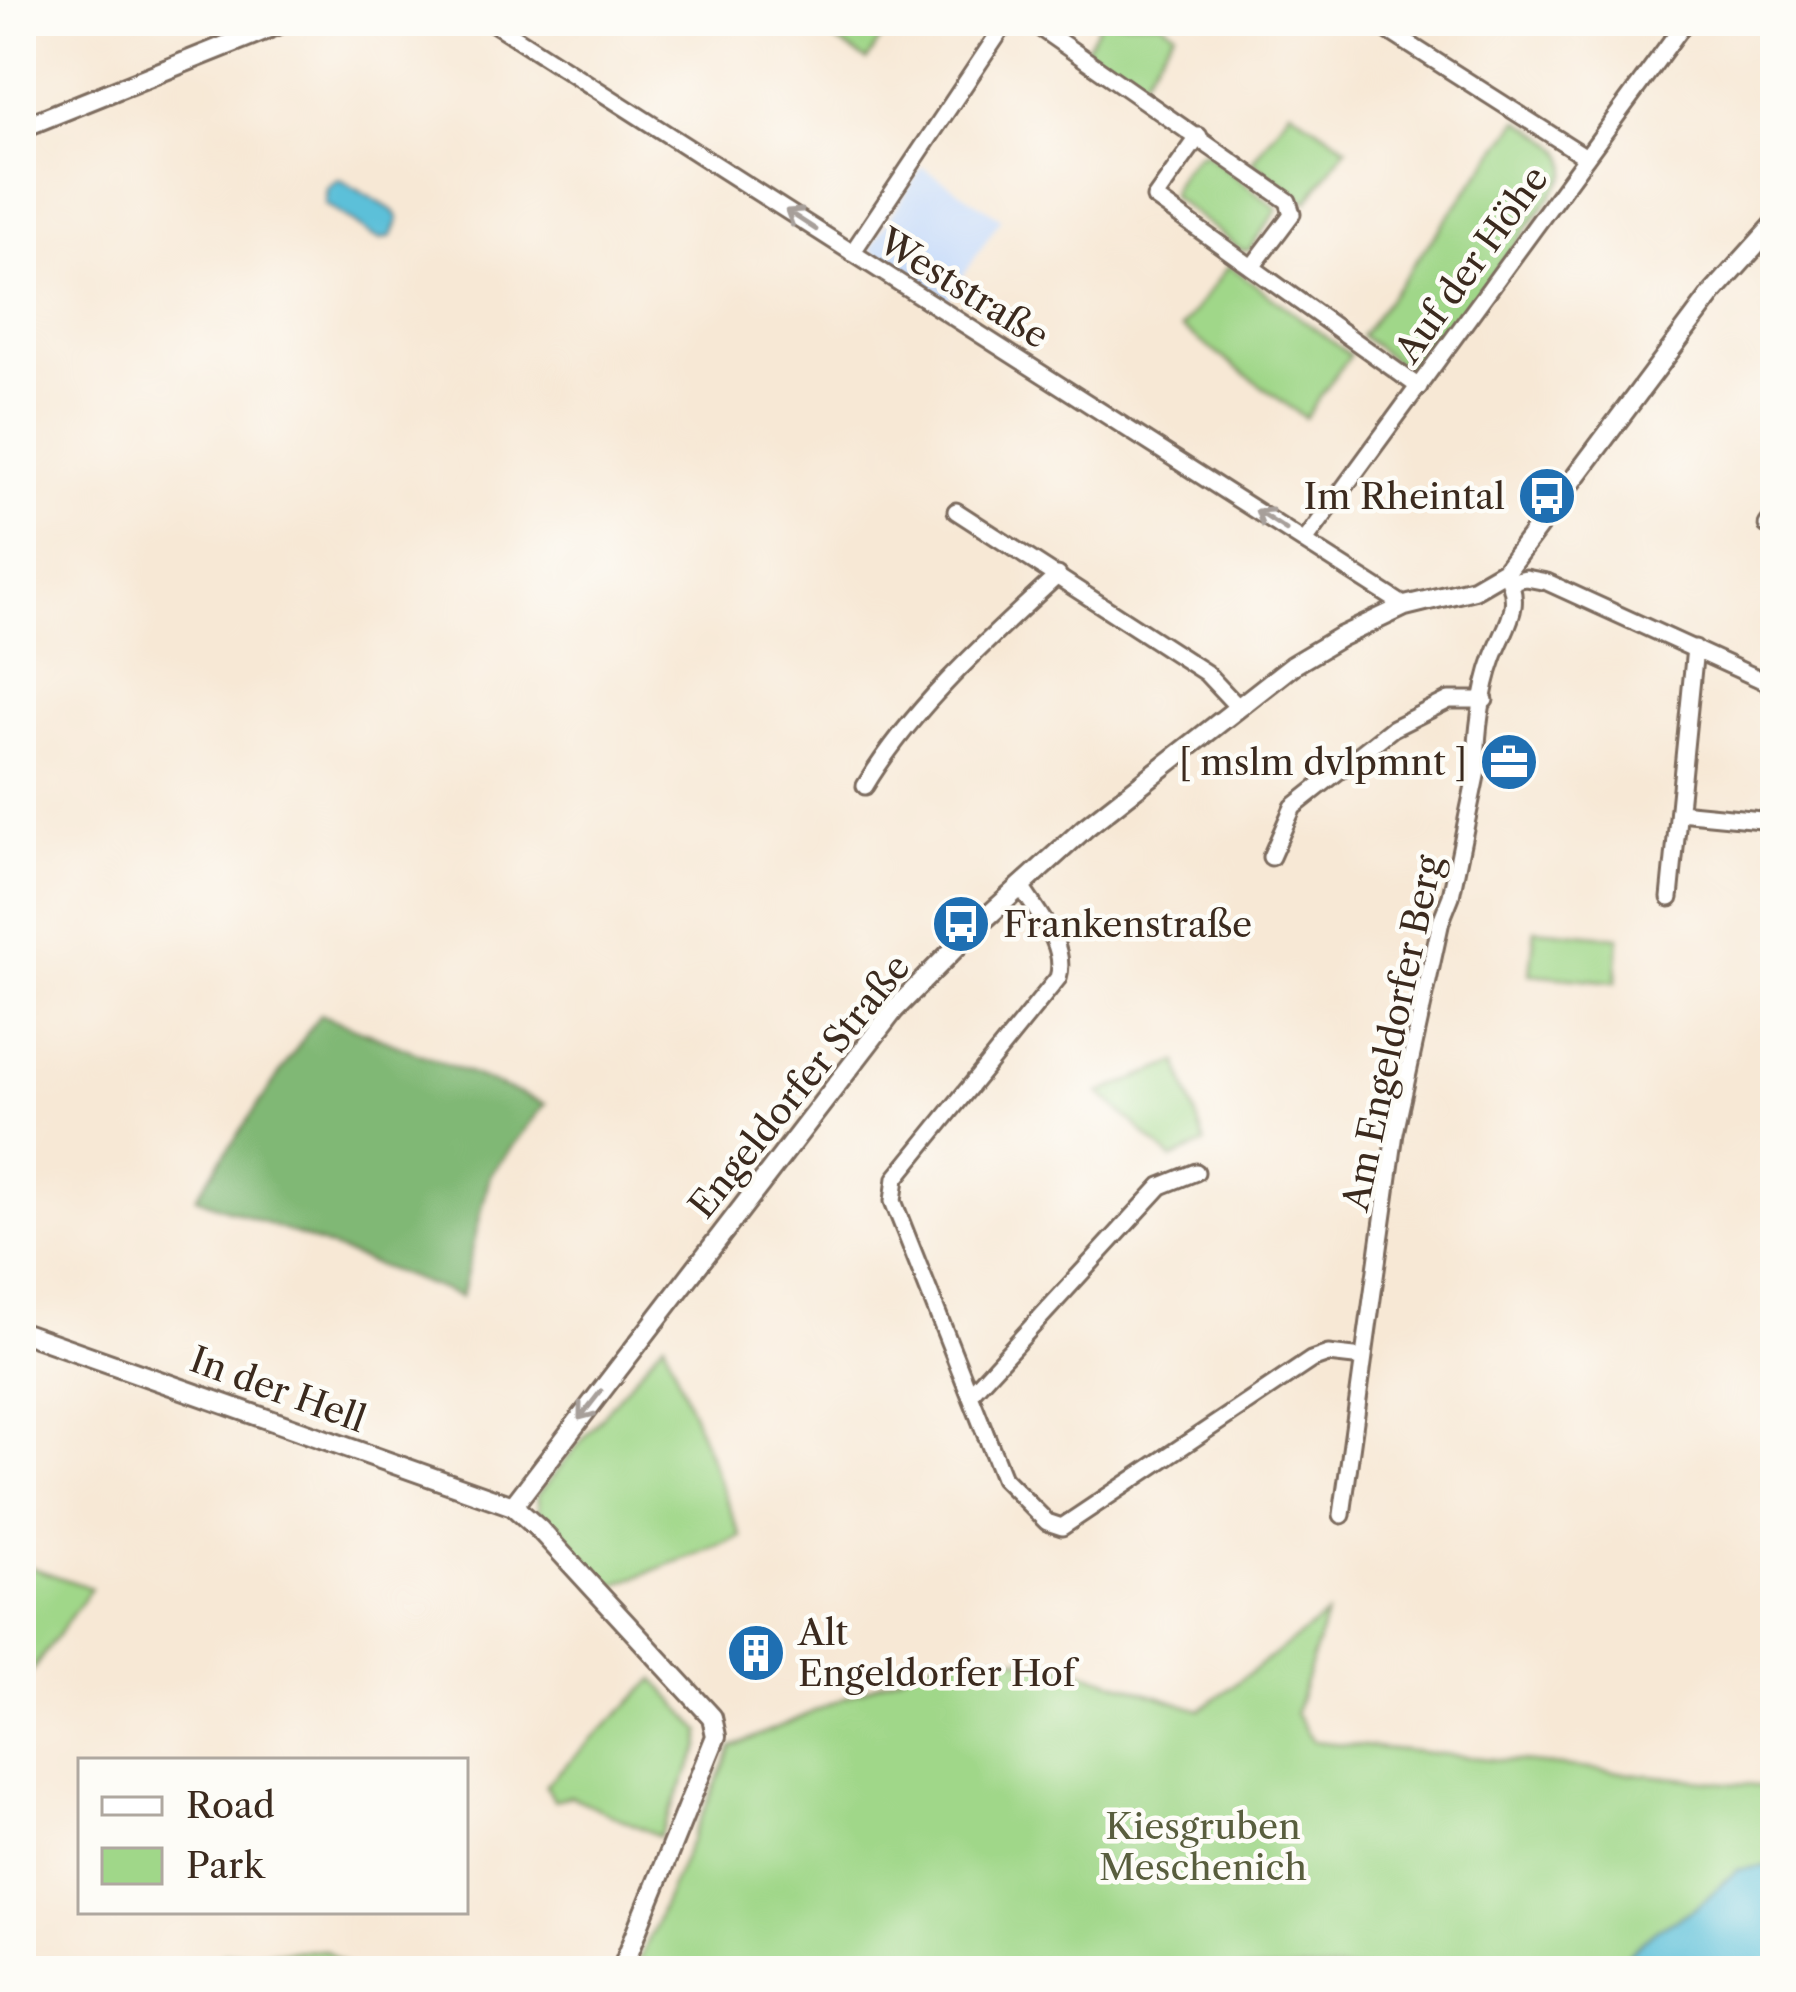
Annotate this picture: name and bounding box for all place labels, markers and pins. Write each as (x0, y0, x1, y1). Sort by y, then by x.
bus stop icon: Im Rheintal (1516, 465, 1578, 527)
place label: Im Rheintal (1303, 474, 1505, 518)
office icon: [ mslm dvlpmnt ] (1478, 731, 1540, 793)
place label: [ mslm dvlpmnt ] (1179, 740, 1467, 784)
bus stop icon: Frankenstraße (930, 893, 992, 955)
place label: Frankenstraße (1003, 902, 1252, 946)
place label: Alt Engeldorfer Hof (797, 1610, 1080, 1695)
building icon: Alt Engeldorfer Hof (725, 1622, 787, 1684)

